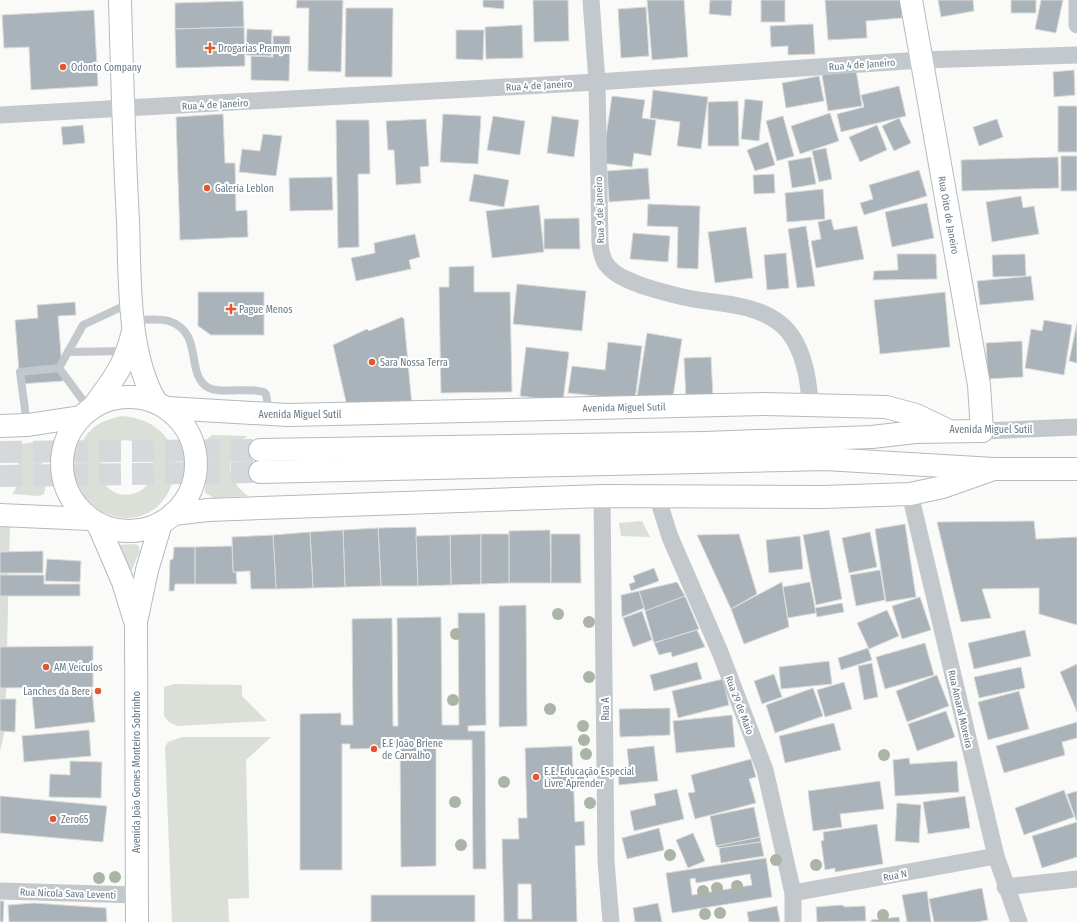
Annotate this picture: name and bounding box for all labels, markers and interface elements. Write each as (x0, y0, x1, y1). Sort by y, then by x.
marker: Drogarias Pramym (205, 43, 215, 53)
place label: Drogarias Pramym (218, 43, 292, 55)
street label: Rua 4 de Janeiro (828, 57, 896, 73)
marker: Odonto Company (58, 62, 68, 72)
place label: Odonto Company (71, 62, 142, 74)
street label: Rua 4 de Janeiro (505, 78, 573, 94)
street label: Rua 4 de Janeiro (181, 97, 249, 113)
street label: Rua Oito de Janeiro (935, 175, 961, 255)
street label: Rua 9 de Janeiro (593, 176, 607, 243)
marker: Galeria Leblon (202, 183, 212, 193)
place label: Galeria Leblon (215, 183, 274, 195)
marker: Pague Menos (226, 304, 236, 314)
place label: Pague Menos (239, 304, 292, 316)
marker: Sara Nossa Terra (367, 357, 377, 367)
place label: Sara Nossa Terra (380, 357, 448, 369)
street label: Avenida Miguel Sutil (582, 401, 666, 415)
street label: Avenida Miguel Sutil (258, 409, 342, 421)
street label: Avenida Miguel Sutil (949, 424, 1033, 436)
place label: AM Veículos (54, 661, 103, 674)
marker: AM Veículos (41, 662, 51, 672)
street label: Rua Amaral Moreira (945, 669, 975, 750)
street label: Rua 29 de Maio (722, 674, 756, 736)
place label: Lanches da Bere (23, 686, 90, 698)
marker: Lanches da Bere (93, 686, 103, 696)
street label: Avenida João Gomes Monteiro Sobrinho (131, 691, 143, 853)
street label: Rua A (600, 697, 612, 721)
place label: E.E João Briene de Carvalho (382, 738, 443, 762)
marker: E.E João Briene de Carvalho (369, 744, 379, 754)
place label: E.E. Educação Especial Livre Aprender (544, 766, 635, 790)
marker: E.E. Educação Especial Livre Aprender (531, 772, 541, 782)
marker: Zero65 (48, 814, 58, 824)
place label: Zero65 (61, 814, 89, 826)
street label: Rua N (882, 868, 908, 884)
street label: Rua Nicola Sava Leventi (20, 886, 116, 902)

